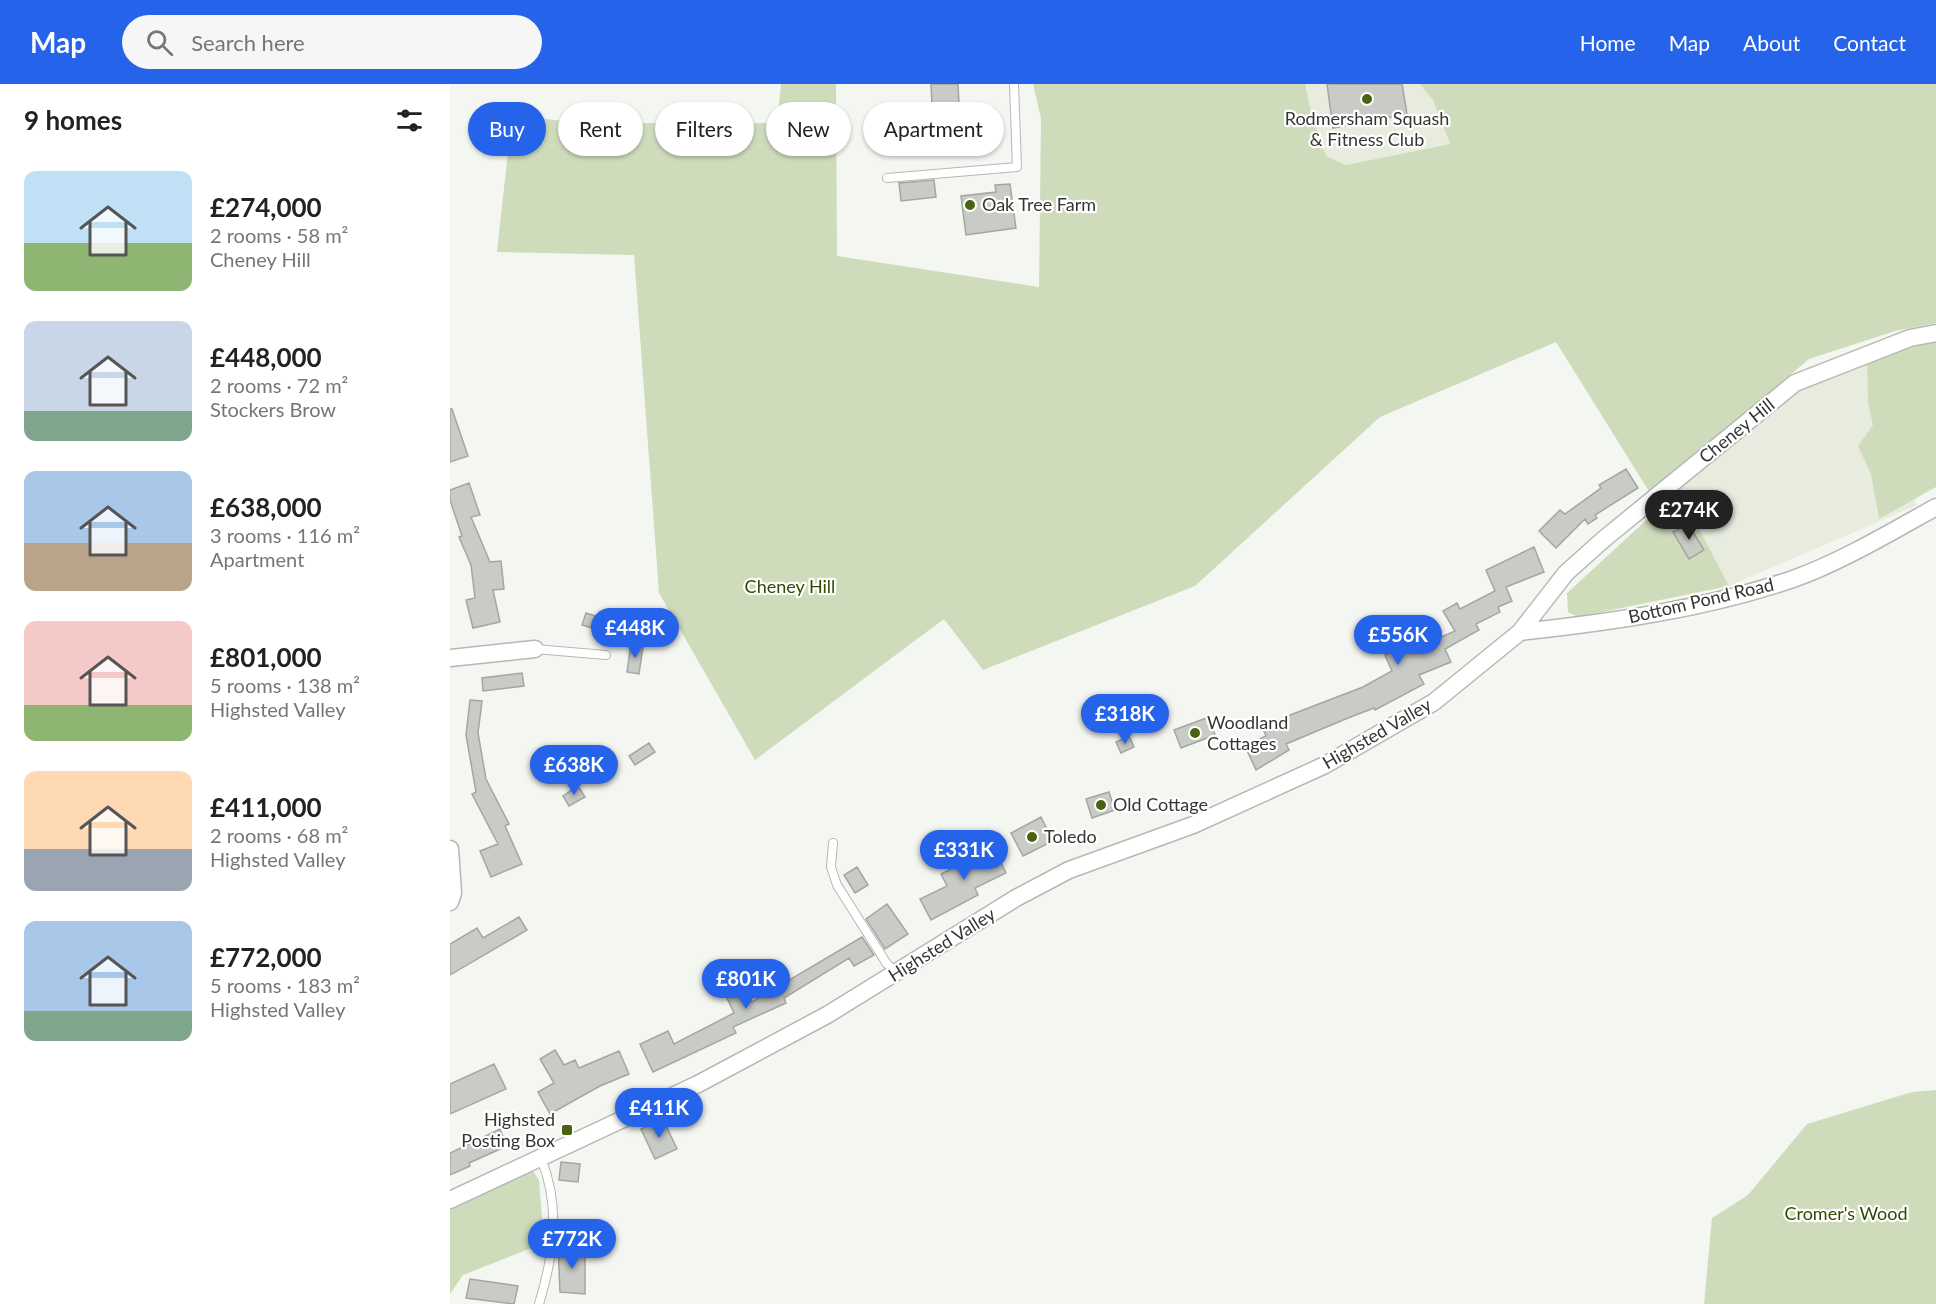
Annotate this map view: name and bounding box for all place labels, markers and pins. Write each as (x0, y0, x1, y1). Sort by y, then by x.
marker: Rodmersham Squash & Fitness Club (1360, 92, 1374, 106)
place label: Rodmersham Squash & Fitness Club (1285, 107, 1449, 150)
place label: Oak Tree Farm (982, 193, 1096, 215)
marker: Oak Tree Farm (963, 198, 977, 212)
pin: £274K (1647, 490, 1731, 541)
pin: £448K (593, 608, 677, 659)
pin: £556K (1356, 615, 1440, 666)
pin: £318K (1083, 694, 1167, 745)
place label: Woodland Cottages (1207, 711, 1288, 754)
marker: Woodland Cottages (1188, 726, 1202, 740)
pin: £638K (532, 745, 616, 796)
place label: Old Cottage (1113, 793, 1208, 815)
marker: Old Cottage (1094, 798, 1108, 812)
place label: Toledo (1044, 825, 1097, 847)
pin: £331K (922, 830, 1006, 881)
marker: Toledo (1025, 830, 1039, 844)
pin: £801K (704, 959, 788, 1010)
pin: £411K (617, 1088, 701, 1139)
place label: Highsted Posting Box (461, 1108, 555, 1151)
marker: Highsted Posting Box (560, 1123, 574, 1137)
pin: £772K (530, 1219, 614, 1270)

